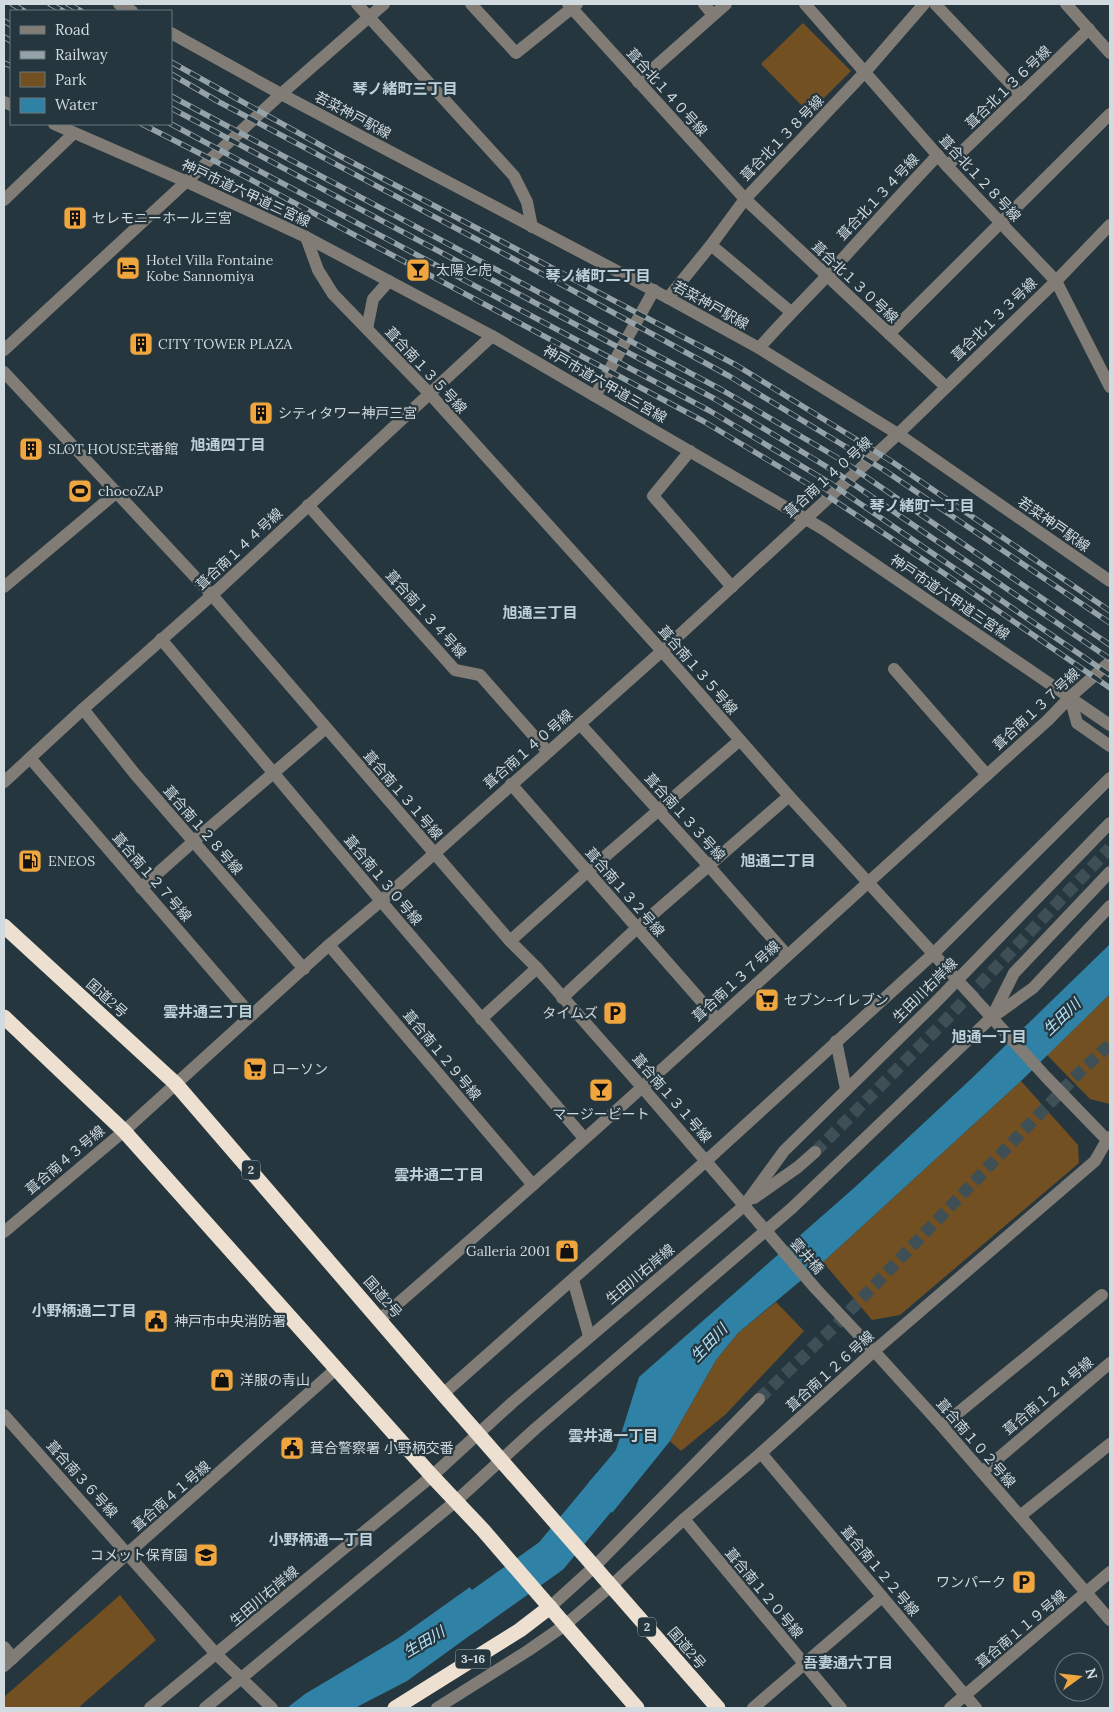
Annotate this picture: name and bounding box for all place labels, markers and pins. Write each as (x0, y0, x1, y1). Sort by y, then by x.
building icon: セレモニーホール三宮 (62, 205, 88, 231)
place label: セレモニーホール三宮 (92, 209, 232, 227)
place label: Hotel Villa Fontaine Kobe Sannomiya (146, 251, 274, 285)
hotel icon: Hotel Villa Fontaine Kobe Sannomiya (115, 255, 141, 281)
bar icon: 太陽と虎 (405, 257, 431, 283)
place label: 太陽と虎 (436, 261, 492, 279)
building icon: CITY TOWER PLAZA (128, 331, 154, 357)
place label: CITY TOWER PLAZA (158, 335, 292, 353)
building icon: シティタワー神戸三宮 (248, 400, 274, 426)
place label: シティタワー神戸三宮 (278, 404, 417, 422)
building icon: SLOT HOUSE弐番館 (18, 436, 44, 462)
place label: SLOT HOUSE弐番館 (48, 440, 178, 458)
sports icon: chocoZAP (67, 478, 93, 504)
place label: chocoZAP (98, 482, 164, 500)
fuel station icon: ENEOS (17, 848, 43, 874)
place label: ENEOS (48, 852, 95, 870)
supermarket icon: セブン-イレブン (754, 987, 780, 1013)
place label: セブン-イレブン (784, 991, 889, 1009)
parking icon: タイムズ (602, 1000, 628, 1026)
place label: タイムズ (542, 1004, 598, 1022)
supermarket icon: ローソン (242, 1056, 268, 1082)
place label: ローソン (272, 1060, 328, 1078)
bar icon: マージービート (588, 1077, 614, 1103)
place label: マージービート (552, 1105, 650, 1123)
shop icon: Galleria 2001 (554, 1238, 580, 1264)
place label: Galleria 2001 (466, 1242, 550, 1260)
public building icon: 神戸市中央消防署 (143, 1308, 169, 1334)
place label: 神戸市中央消防署 (174, 1312, 286, 1330)
shop icon: 洋服の青山 (209, 1367, 235, 1393)
place label: 洋服の青山 (240, 1371, 310, 1389)
public building icon: 葺合警察署 小野柄交番 (279, 1435, 305, 1461)
place label: 葺合警察署 小野柄交番 (310, 1439, 454, 1457)
school or university icon: コメット保育園 (193, 1542, 219, 1568)
place label: コメット保育園 (90, 1546, 188, 1564)
parking icon: ワンパーク (1011, 1569, 1037, 1595)
place label: ワンパーク (936, 1573, 1006, 1591)

